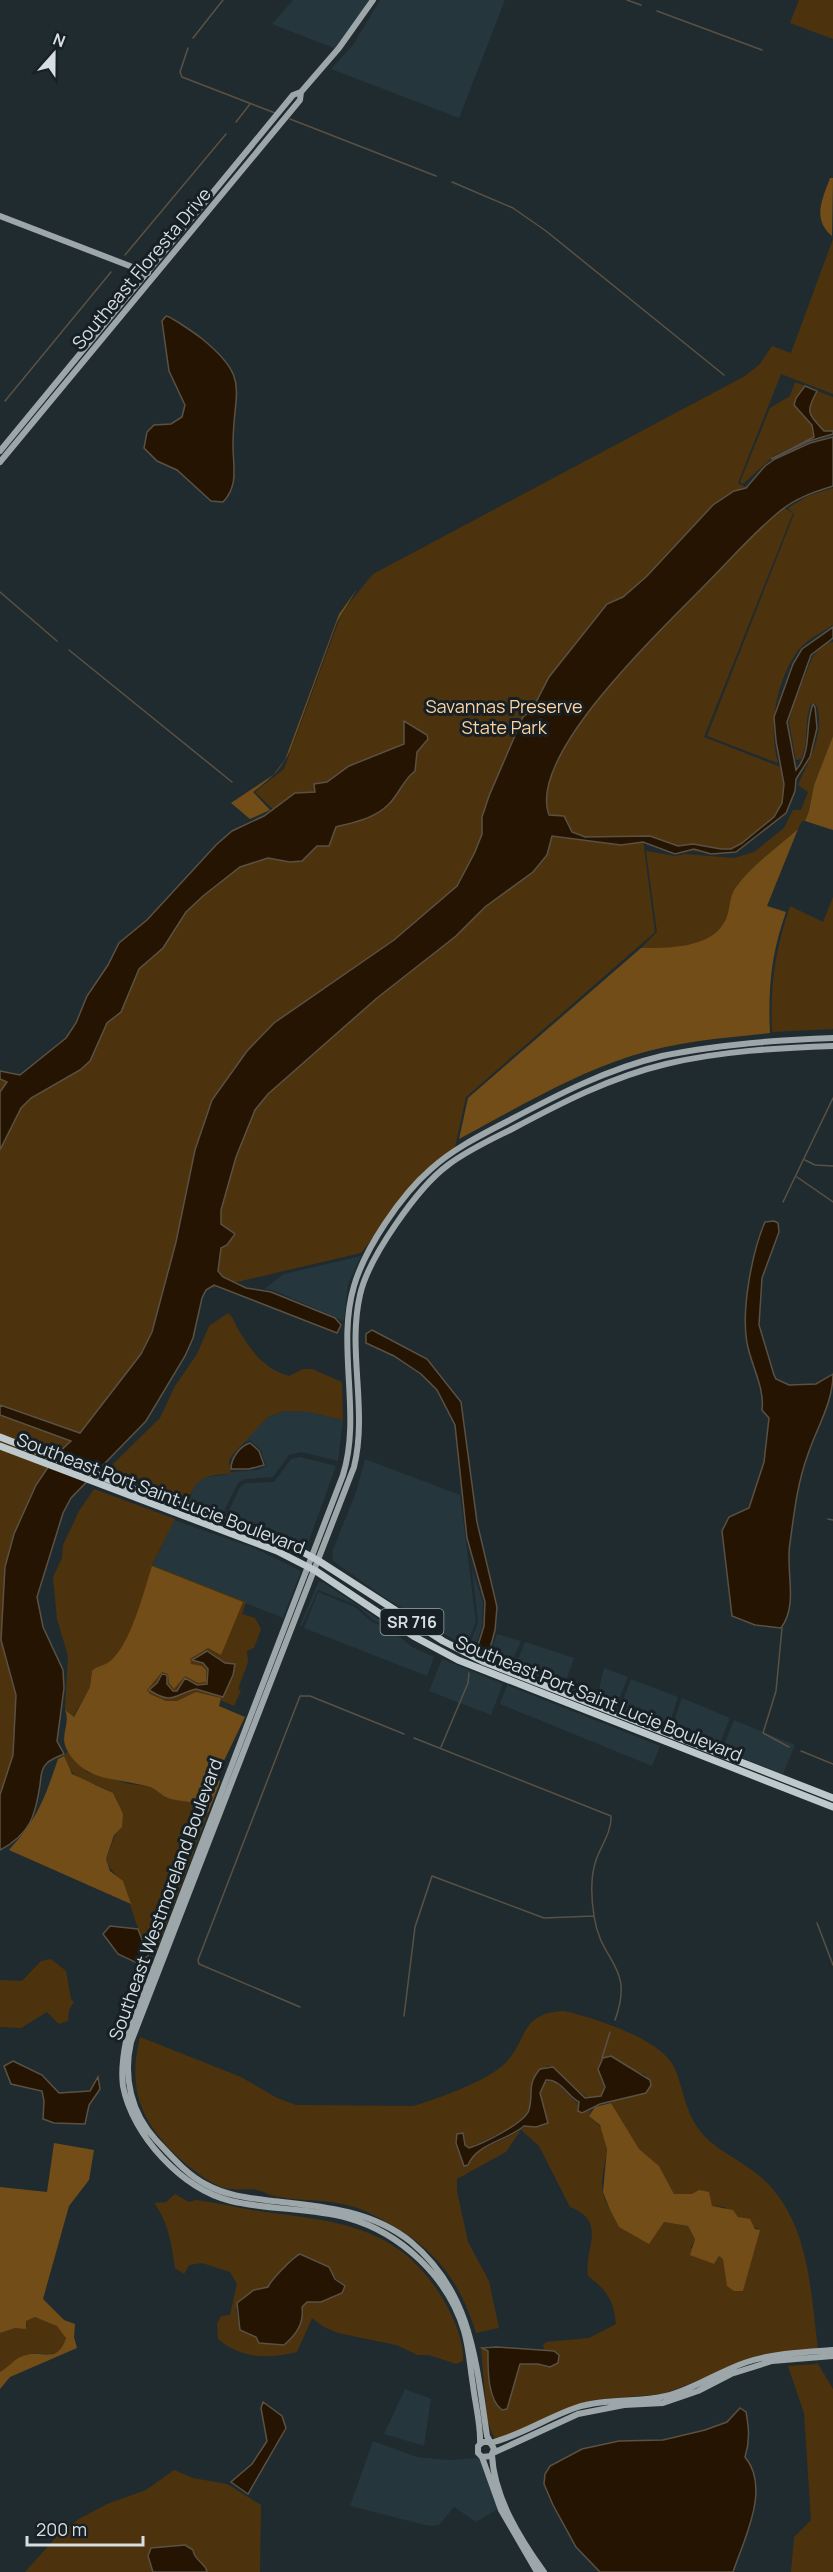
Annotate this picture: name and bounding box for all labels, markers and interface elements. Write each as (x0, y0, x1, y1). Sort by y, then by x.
north arrow (24, 24, 84, 84)
text: N (50, 28, 69, 52)
street label: Southeast Floresta Drive (66, 182, 216, 354)
park label: Savannas Preserve State Park (425, 694, 583, 739)
street label: Southeast Port Saint Lucie Boulevard (14, 1427, 308, 1559)
road number: SR 716 (380, 1609, 444, 1635)
street label: Southeast Port Saint Lucie Boulevard (452, 1629, 746, 1767)
street label: Southeast Westmoreland Boulevard (103, 1755, 227, 2043)
scale bar (27, 2509, 142, 2547)
text: 200 m (36, 2517, 87, 2541)

